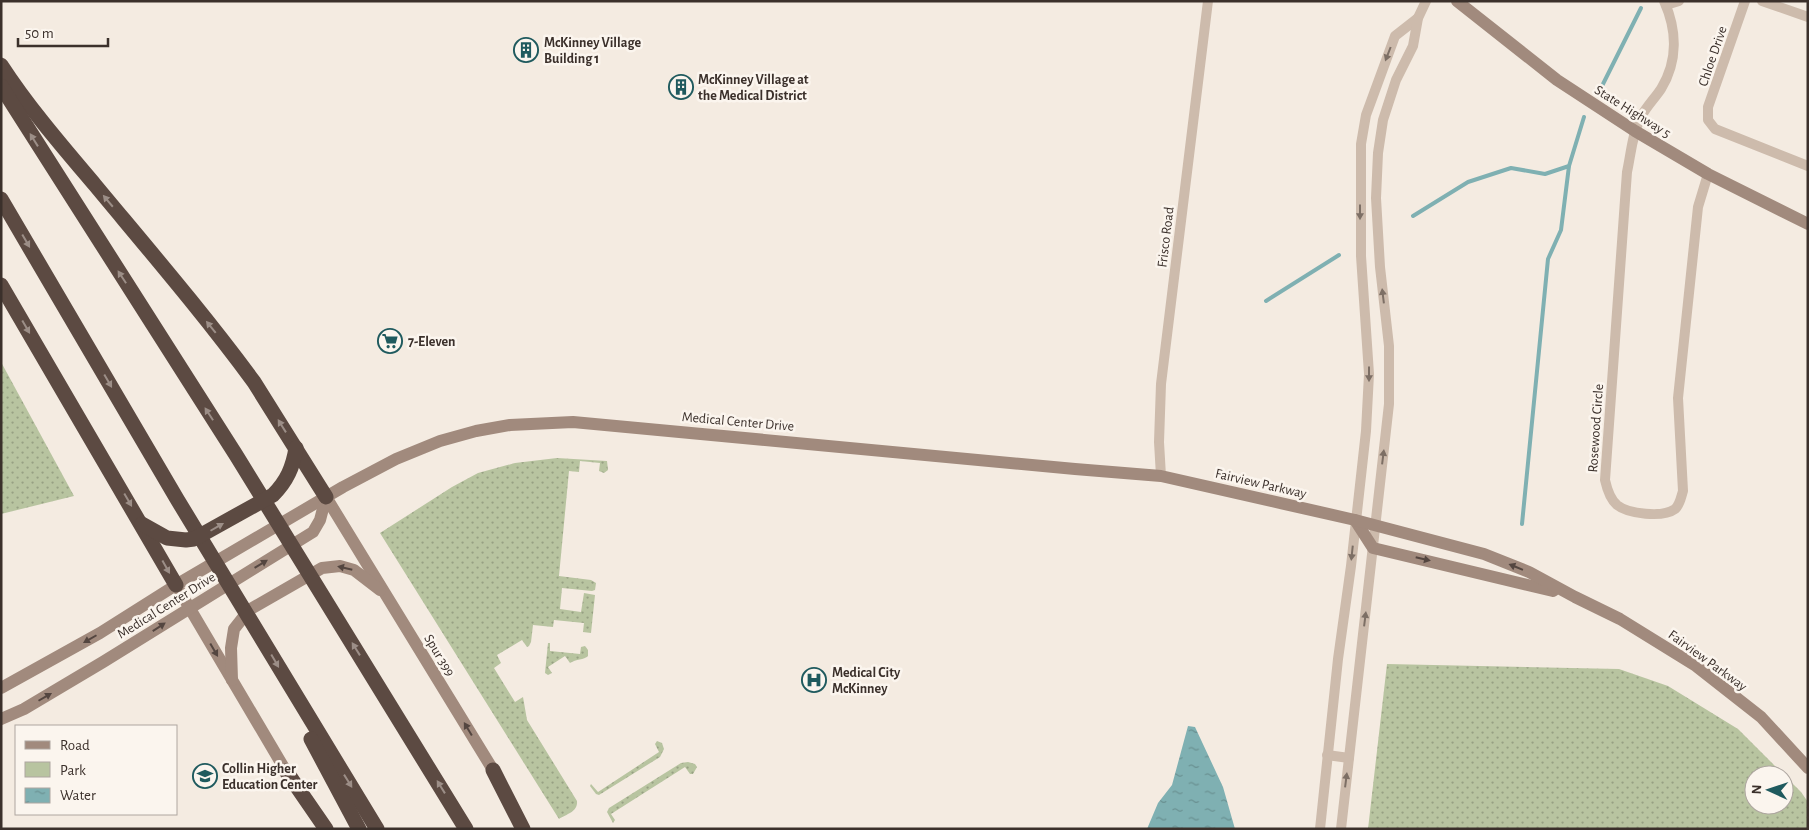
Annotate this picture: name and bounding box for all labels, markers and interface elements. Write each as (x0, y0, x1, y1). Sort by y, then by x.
scale bar (18, 15, 108, 47)
street label: Chloe Drive (1696, 24, 1730, 88)
text: 50 m (25, 26, 54, 41)
place label: McKinney Village Building 1 (544, 36, 641, 66)
building icon: McKinney Village Building 1 (513, 37, 539, 63)
one-way arrow (1384, 47, 1392, 62)
place label: McKinney Village at the Medical District (698, 73, 809, 103)
building icon: McKinney Village at the Medical District (668, 74, 694, 100)
street label: State Highway 5 (1592, 83, 1673, 141)
one-way arrow (30, 133, 39, 146)
one-way arrow (103, 195, 114, 208)
one-way arrow (1356, 204, 1364, 220)
street label: Frisco Road (1155, 206, 1177, 268)
one-way arrow (21, 234, 30, 247)
one-way arrow (117, 270, 127, 283)
one-way arrow (1379, 287, 1387, 303)
one-way arrow (22, 319, 30, 334)
one-way arrow (206, 320, 217, 333)
supermarket icon: 7-Eleven (377, 328, 403, 354)
place label: 7-Eleven (408, 335, 456, 349)
one-way arrow (1365, 367, 1373, 383)
one-way arrow (103, 375, 112, 388)
street label: Rosewood Circle (1586, 383, 1606, 473)
one-way arrow (205, 407, 214, 420)
street label: Medical Center Drive (681, 410, 795, 434)
one-way arrow (277, 419, 287, 432)
one-way arrow (1379, 449, 1387, 465)
street label: Fairview Parkway (1214, 467, 1308, 501)
one-way arrow (123, 494, 132, 507)
one-way arrow (210, 523, 225, 531)
one-way arrow (1348, 546, 1356, 562)
one-way arrow (1416, 555, 1431, 563)
one-way arrow (254, 559, 267, 568)
one-way arrow (162, 560, 170, 574)
one-way arrow (1509, 562, 1523, 570)
one-way arrow (338, 564, 353, 572)
street label: Medical Center Drive (115, 570, 218, 642)
one-way arrow (1361, 611, 1369, 627)
one-way arrow (153, 622, 166, 631)
street label: Fairview Parkway (1666, 628, 1749, 694)
street label: Spur 399 (421, 632, 457, 679)
one-way arrow (84, 634, 97, 643)
one-way arrow (351, 642, 360, 655)
one-way arrow (209, 643, 218, 656)
one-way arrow (270, 654, 279, 667)
place label: Medical City McKinney (832, 666, 901, 696)
hospital icon: Medical City McKinney (801, 667, 827, 693)
one-way arrow (37, 693, 52, 701)
one-way arrow (463, 722, 472, 735)
legend (15, 725, 178, 815)
text: Road (60, 738, 90, 753)
place label: Collin Higher Education Center (222, 762, 318, 792)
text: Park (60, 763, 86, 778)
school or university icon: Collin Higher Education Center (192, 763, 218, 789)
north arrow (1744, 765, 1794, 815)
one-way arrow (1342, 772, 1350, 788)
one-way arrow (344, 775, 353, 788)
one-way arrow (436, 781, 445, 794)
text: N (1750, 784, 1764, 795)
text: Water (60, 788, 96, 803)

